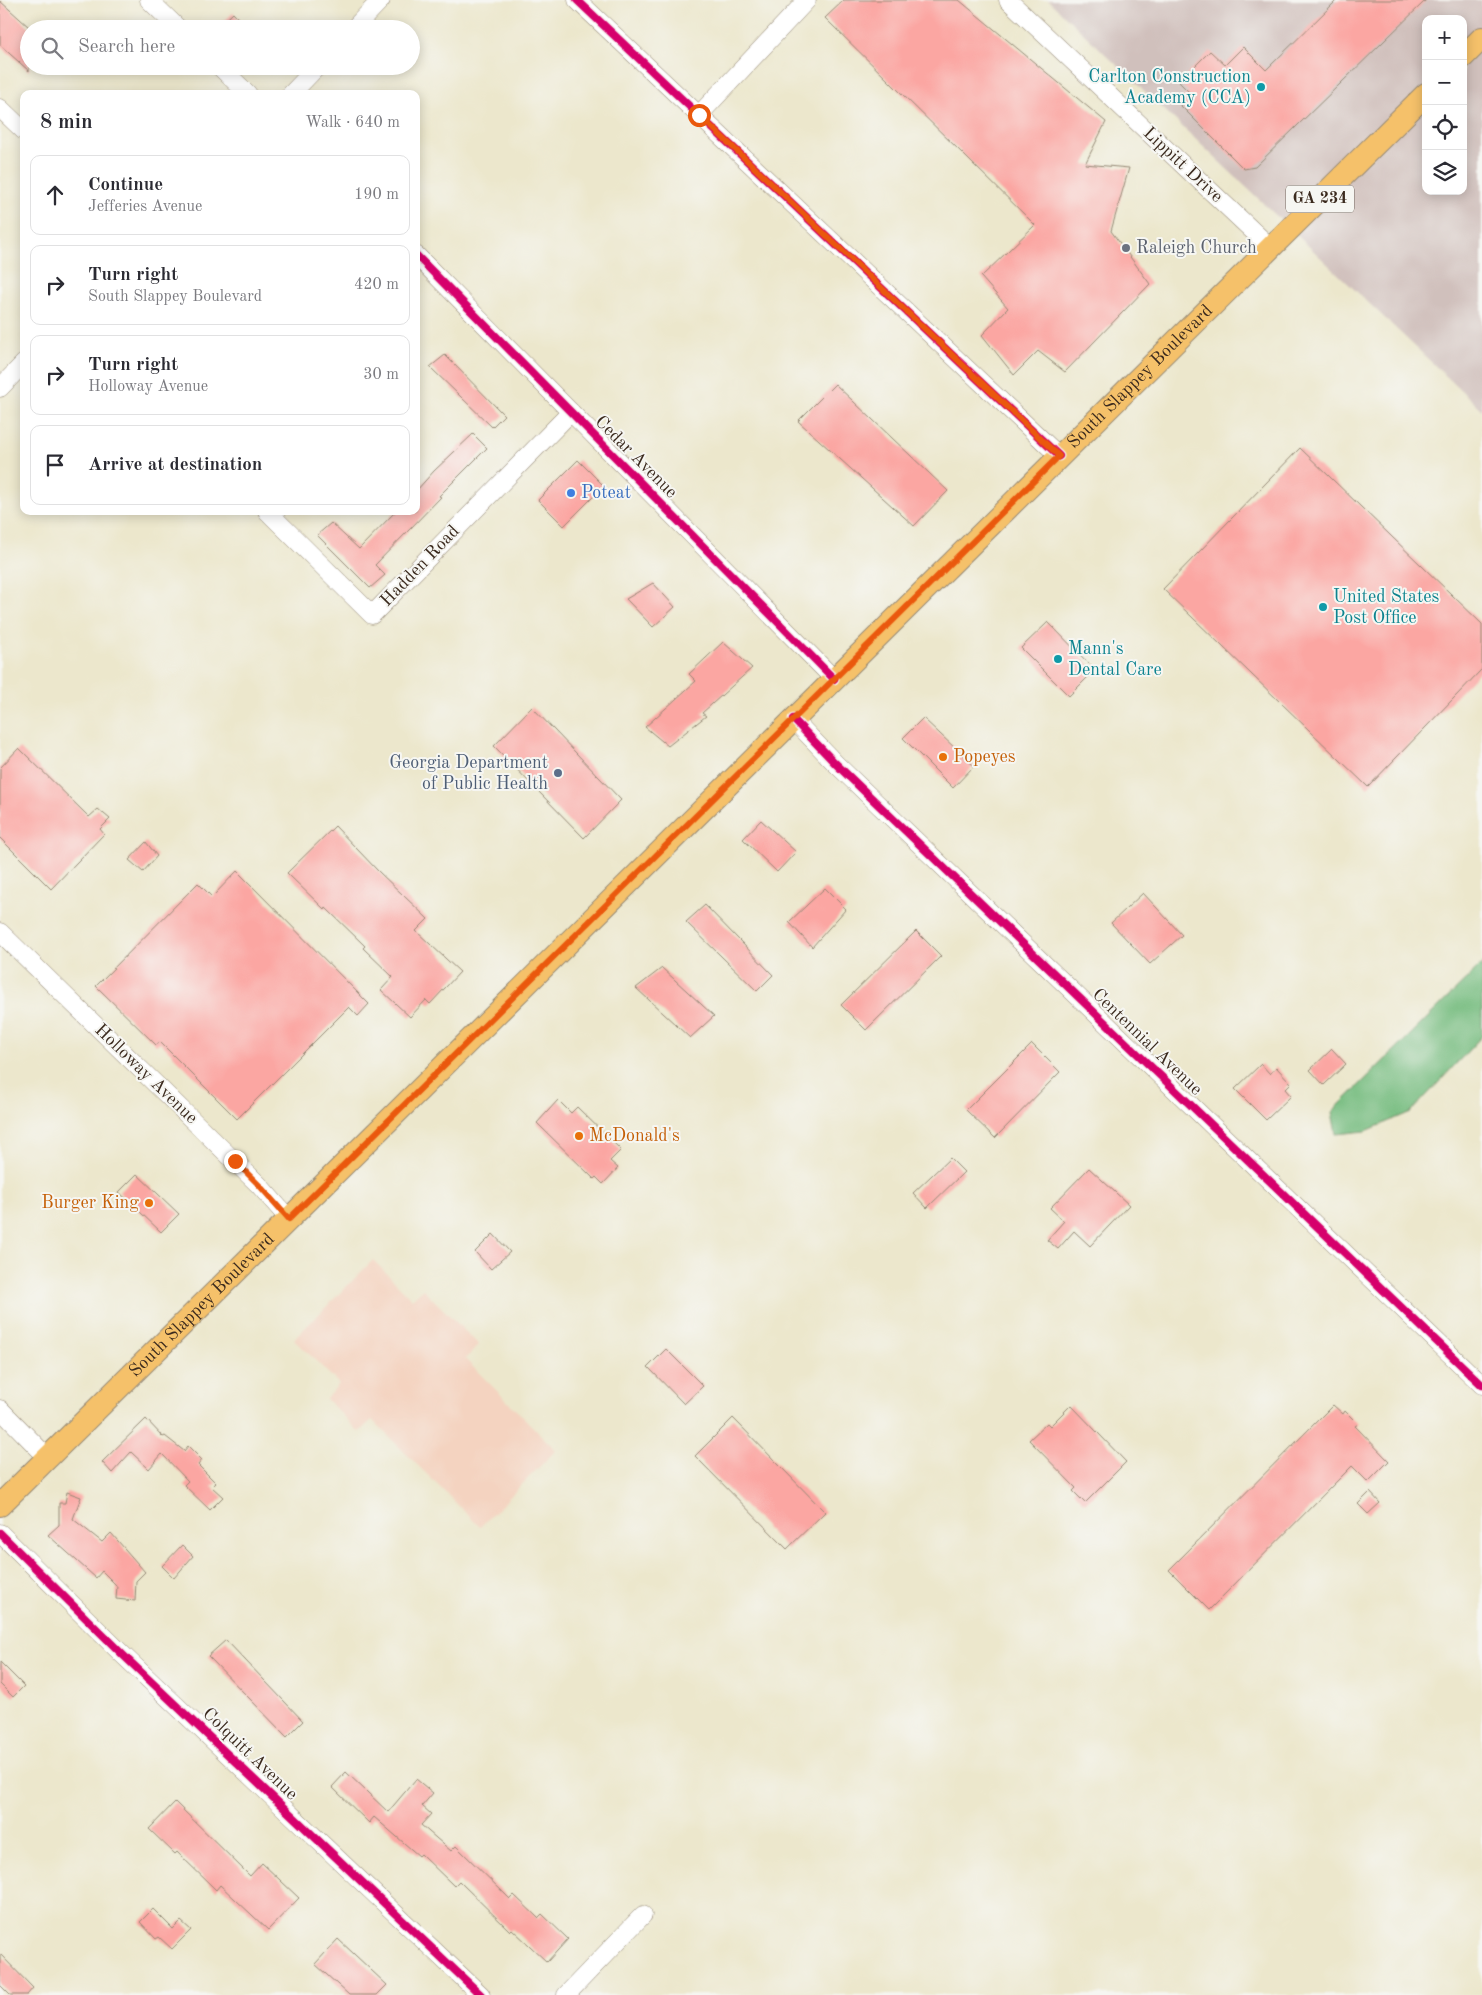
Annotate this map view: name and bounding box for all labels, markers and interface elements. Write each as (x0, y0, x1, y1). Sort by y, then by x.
map controls (1422, 15, 1467, 195)
button: + (1422, 15, 1467, 60)
search box (20, 20, 420, 75)
icon: search (38, 34, 66, 62)
text: Search here (78, 38, 175, 57)
button: − (1422, 60, 1467, 105)
place label: Carlton Construction Academy (CCA) (1088, 68, 1251, 107)
marker: Carlton Construction Academy (CCA) (1255, 81, 1267, 93)
route start (688, 104, 711, 127)
button: locate (1422, 105, 1467, 150)
text: 8 min (40, 112, 93, 133)
text: Walk · 640 m (305, 115, 400, 131)
street label: Lippitt Drive (1140, 124, 1226, 206)
button: layers (1422, 150, 1467, 195)
text: Continue (88, 176, 163, 195)
icon: ahead (41, 181, 69, 209)
road number: GA 234 (1286, 185, 1354, 212)
text: 190 m (354, 187, 399, 203)
text: Jefferies Avenue (88, 199, 202, 215)
place label: Raleigh Church (1136, 239, 1257, 257)
marker: Raleigh Church (1120, 242, 1132, 254)
text: Turn right (88, 266, 178, 285)
icon: right (41, 271, 69, 299)
text: 420 m (354, 277, 399, 293)
text: South Slappey Boulevard (88, 289, 262, 305)
street label: South Slappey Boulevard (1064, 301, 1216, 452)
text: Turn right (88, 356, 178, 375)
icon: right (41, 361, 69, 389)
text: 30 m (363, 367, 399, 383)
text: Holloway Avenue (88, 379, 208, 395)
street label: Cedar Avenue (591, 412, 681, 502)
icon: arrive (41, 451, 69, 479)
text: Arrive at destination (88, 456, 262, 475)
place label: Poteat (581, 484, 631, 502)
marker: Poteat (565, 487, 577, 499)
street label: Hadden Road (377, 522, 463, 610)
place label: United States Post Office (1333, 588, 1440, 627)
marker: United States Post Office (1317, 601, 1329, 613)
place label: Mann's Dental Care (1068, 640, 1162, 679)
marker: Mann's Dental Care (1052, 653, 1064, 665)
place label: Popeyes (953, 748, 1016, 766)
marker: Popeyes (937, 751, 949, 763)
place label: Georgia Department of Public Health (389, 754, 548, 793)
marker: Georgia Department of Public Health (552, 767, 564, 779)
street label: Centennial Avenue (1089, 985, 1205, 1099)
street label: Holloway Avenue (91, 1021, 201, 1127)
place label: McDonald's (589, 1127, 680, 1145)
marker: McDonald's (573, 1130, 585, 1142)
route end (224, 1150, 247, 1173)
place label: Burger King (41, 1194, 139, 1212)
marker: Burger King (143, 1197, 155, 1209)
street label: South Slappey Boulevard (126, 1230, 278, 1381)
street label: Colquitt Avenue (199, 1704, 301, 1804)

